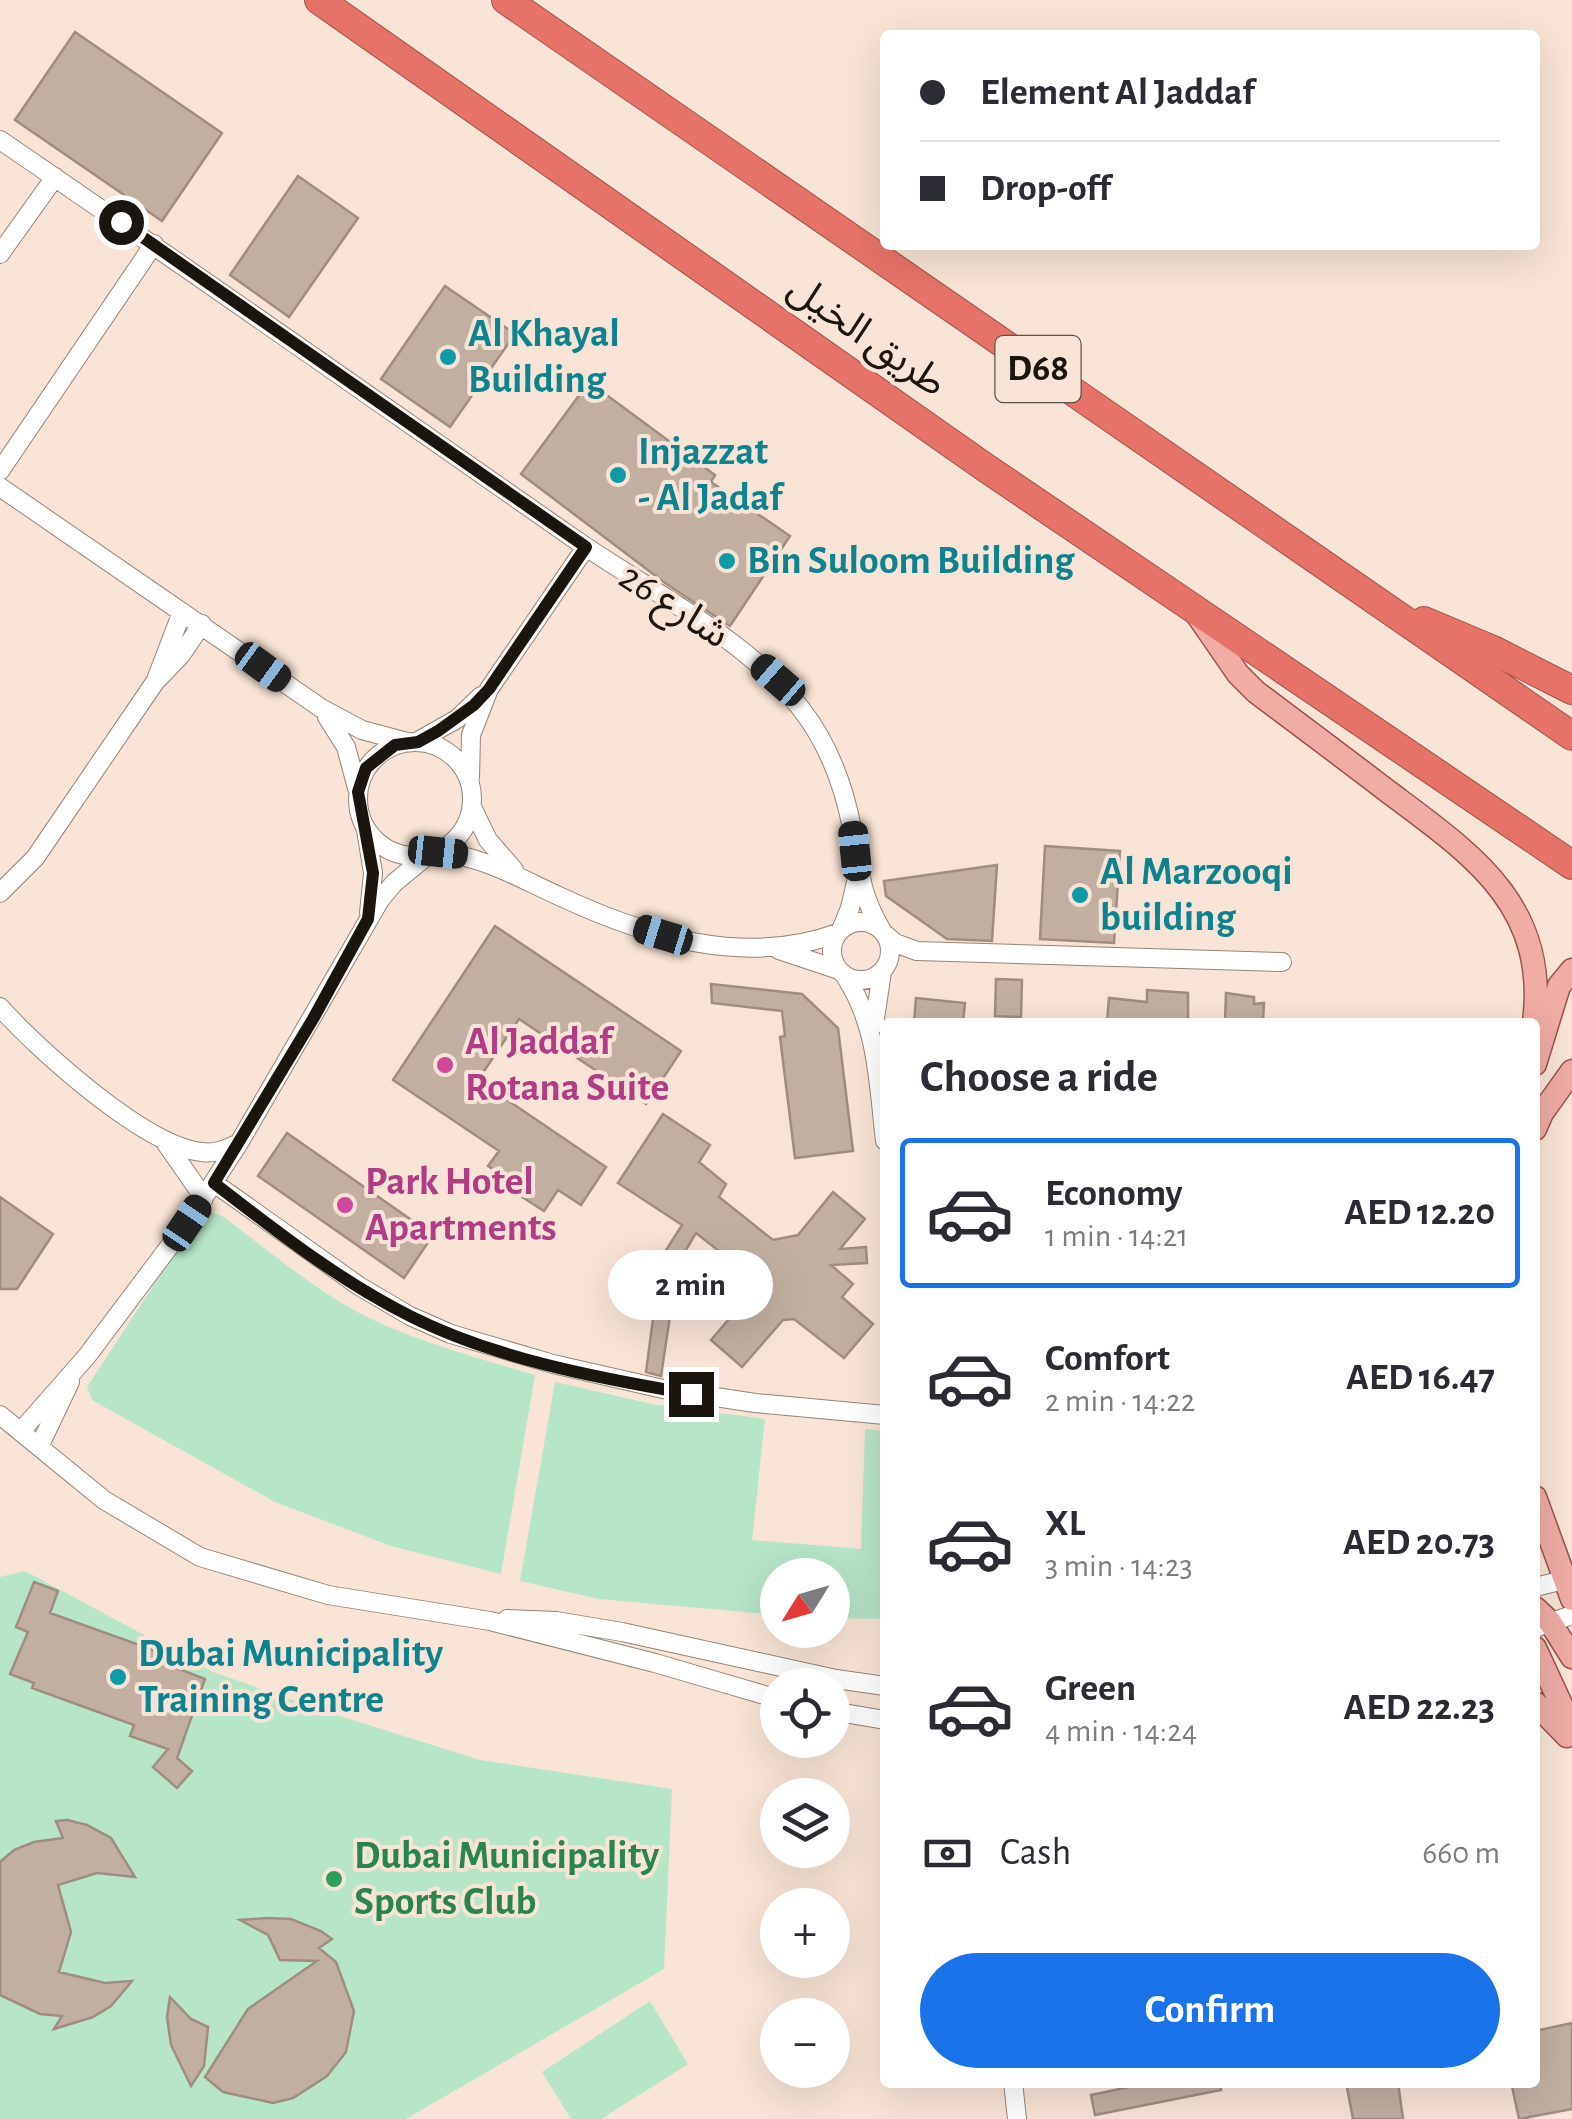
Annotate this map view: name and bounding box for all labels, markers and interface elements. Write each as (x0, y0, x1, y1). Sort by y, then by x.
text: Element Al Jaddaf (980, 74, 1255, 112)
text: Drop-off (980, 170, 1111, 208)
route start (99, 200, 144, 245)
street label: طريق الخيل (779, 267, 953, 407)
place label: Al Khayal Building (468, 314, 620, 400)
road number: D68 (996, 336, 1080, 402)
marker: Al Khayal Building (437, 346, 459, 368)
place label: Injazzat - Al Jadaf (638, 432, 785, 518)
marker: Injazzat - Al Jadaf (607, 464, 629, 486)
place label: Bin Suloom Building (747, 541, 1075, 581)
marker: Bin Suloom Building (716, 550, 738, 572)
street label: شارع 26 (608, 556, 736, 663)
car (230, 637, 296, 697)
car (746, 649, 810, 711)
car (837, 820, 873, 882)
car (407, 834, 469, 870)
place label: Al Marzooqi building (1100, 852, 1293, 938)
marker: Al Marzooqi building (1069, 884, 1091, 906)
car (630, 912, 696, 958)
place label: Al Jaddaf Rotana Suite (465, 1022, 669, 1108)
marker: Al Jaddaf Rotana Suite (434, 1054, 456, 1076)
text: Choose a ride (920, 1055, 1158, 1100)
place label: Park Hotel Apartments (365, 1162, 557, 1248)
icon: car (925, 1168, 1015, 1258)
text: Economy (1045, 1175, 1183, 1213)
car (158, 1190, 216, 1256)
marker: Park Hotel Apartments (334, 1194, 356, 1216)
text: AED 12.20 (1344, 1194, 1495, 1232)
text: 1 min · 14:21 (1045, 1220, 1188, 1252)
callout: 2 min (608, 1249, 774, 1319)
text: 2 min (655, 1269, 726, 1301)
icon: car (925, 1333, 1015, 1423)
text: Comfort (1045, 1340, 1170, 1378)
text: AED 16.47 (1346, 1359, 1495, 1397)
route end (669, 1372, 714, 1417)
text: 2 min · 14:22 (1045, 1385, 1195, 1417)
icon: car (925, 1498, 1015, 1588)
text: XL (1045, 1505, 1085, 1543)
text: AED 20.73 (1343, 1524, 1495, 1562)
text: 3 min · 14:23 (1045, 1550, 1193, 1582)
north arrow (760, 1558, 850, 1648)
map controls (760, 1558, 850, 2088)
place label: Dubai Municipality Training Centre (138, 1634, 443, 1720)
icon: car (925, 1663, 1015, 1753)
marker: Dubai Municipality Training Centre (107, 1666, 129, 1688)
button: locate (760, 1668, 850, 1758)
text: Green (1045, 1670, 1136, 1708)
text: AED 22.23 (1343, 1689, 1495, 1727)
text: 4 min · 14:24 (1045, 1715, 1197, 1747)
button: layers (760, 1778, 850, 1868)
icon: cash (920, 1826, 975, 1881)
text: Cash (1000, 1834, 1071, 1872)
place label: Dubai Municipality Sports Club (354, 1836, 659, 1922)
text: 660 m (1422, 1837, 1500, 1869)
marker: Dubai Municipality Sports Club (323, 1868, 345, 1890)
button: + (760, 1888, 850, 1978)
button: Confirm (920, 1953, 1500, 2068)
button: − (760, 1998, 850, 2088)

